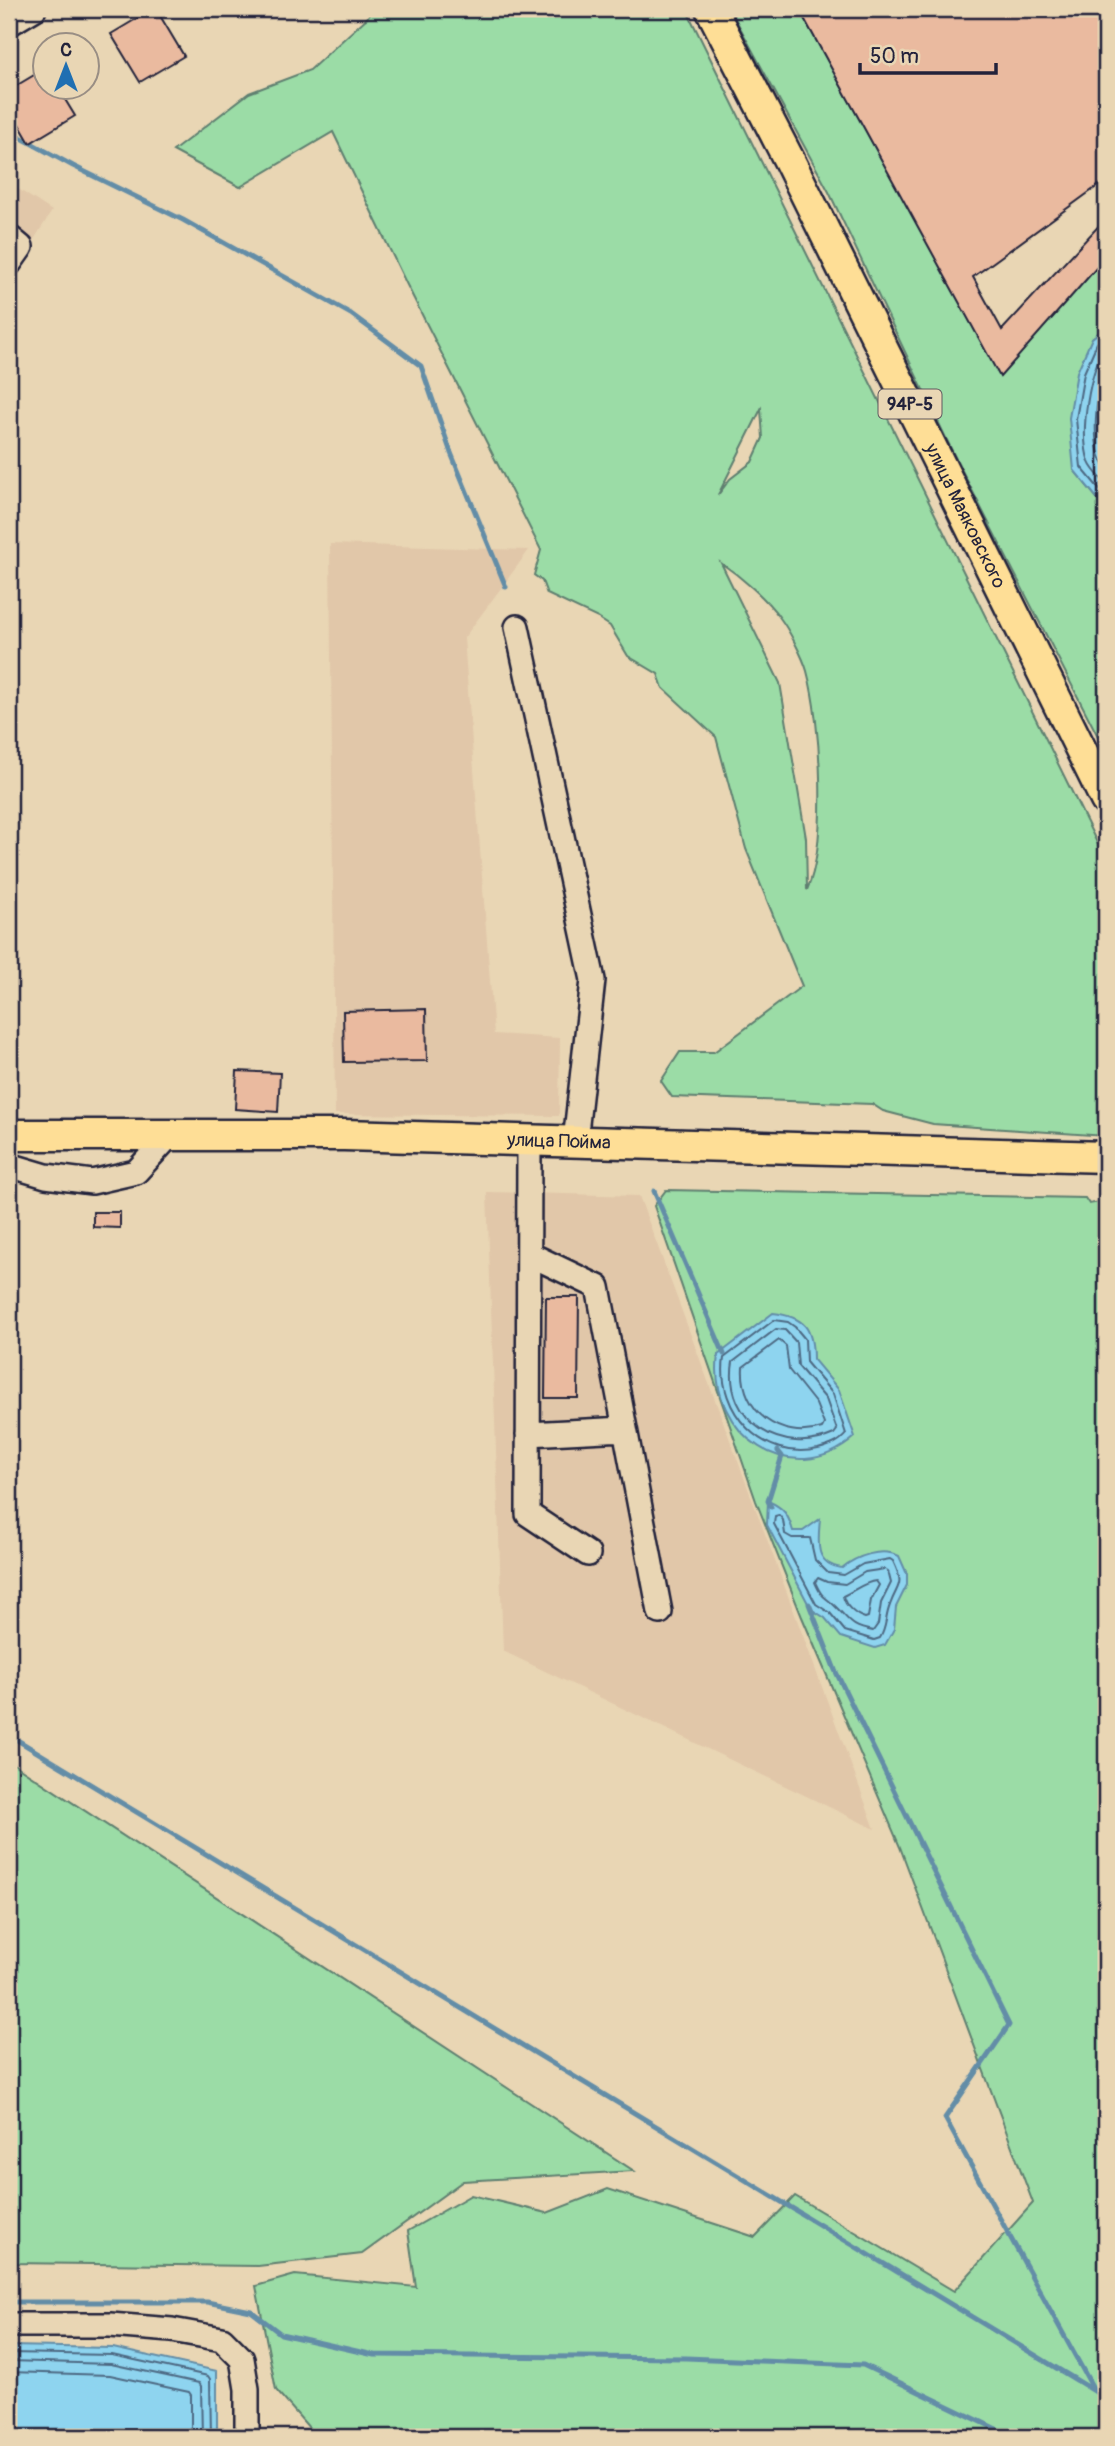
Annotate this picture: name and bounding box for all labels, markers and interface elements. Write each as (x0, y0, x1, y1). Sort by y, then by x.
north arrow (32, 32, 102, 102)
scale bar (860, 32, 996, 76)
text: С (60, 38, 72, 62)
text: 50 m (870, 43, 919, 70)
road number: 94Р-5 (878, 390, 942, 418)
street label: улица Маяковского (919, 438, 1011, 592)
street label: улица Пойма (506, 1128, 611, 1155)

